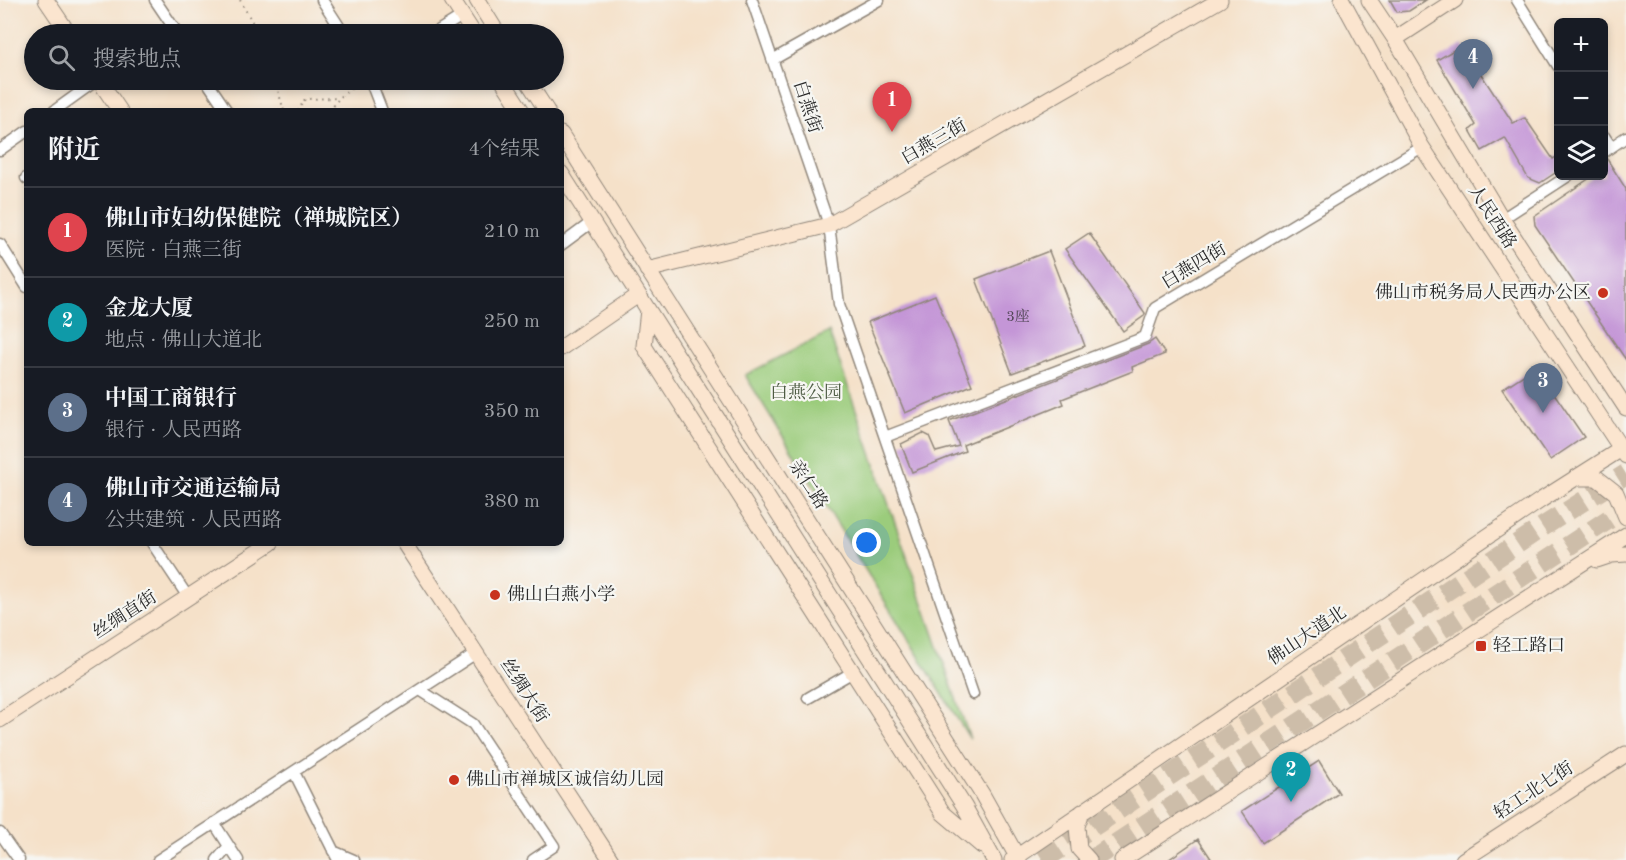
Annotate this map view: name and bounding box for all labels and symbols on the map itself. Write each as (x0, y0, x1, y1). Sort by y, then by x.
pin: 4 (1454, 40, 1492, 89)
street label: 白燕街 (790, 78, 826, 135)
pin: 1 (872, 82, 912, 132)
street label: 白燕三街 (897, 114, 970, 168)
street label: 人民西路 (1465, 181, 1521, 252)
street label: 白燕四街 (1157, 238, 1229, 292)
place label: 佛山市税务局人民西办公区 (1375, 282, 1591, 302)
marker: 佛山市税务局人民西办公区 (1596, 286, 1610, 300)
house number: 3座 (1006, 308, 1030, 325)
pin: 3 (1524, 364, 1562, 413)
park label: 白燕公园 (770, 382, 842, 402)
street label: 亲仁路 (786, 456, 832, 513)
your location (852, 528, 881, 557)
place label: 佛山白燕小学 (507, 584, 615, 604)
street label: 丝绸直街 (89, 586, 160, 642)
marker: 佛山白燕小学 (488, 588, 502, 602)
street label: 佛山大道北 (1264, 602, 1349, 669)
place label: 轻工路口 (1493, 635, 1565, 655)
marker: 轻工路口 (1474, 639, 1488, 653)
street label: 丝绸大街 (497, 655, 553, 726)
pin: 2 (1272, 752, 1310, 802)
street label: 轻工北七街 (1490, 757, 1577, 823)
place label: 佛山市禅城区诚信幼儿园 (466, 769, 664, 789)
marker: 佛山市禅城区诚信幼儿园 (447, 773, 461, 787)

